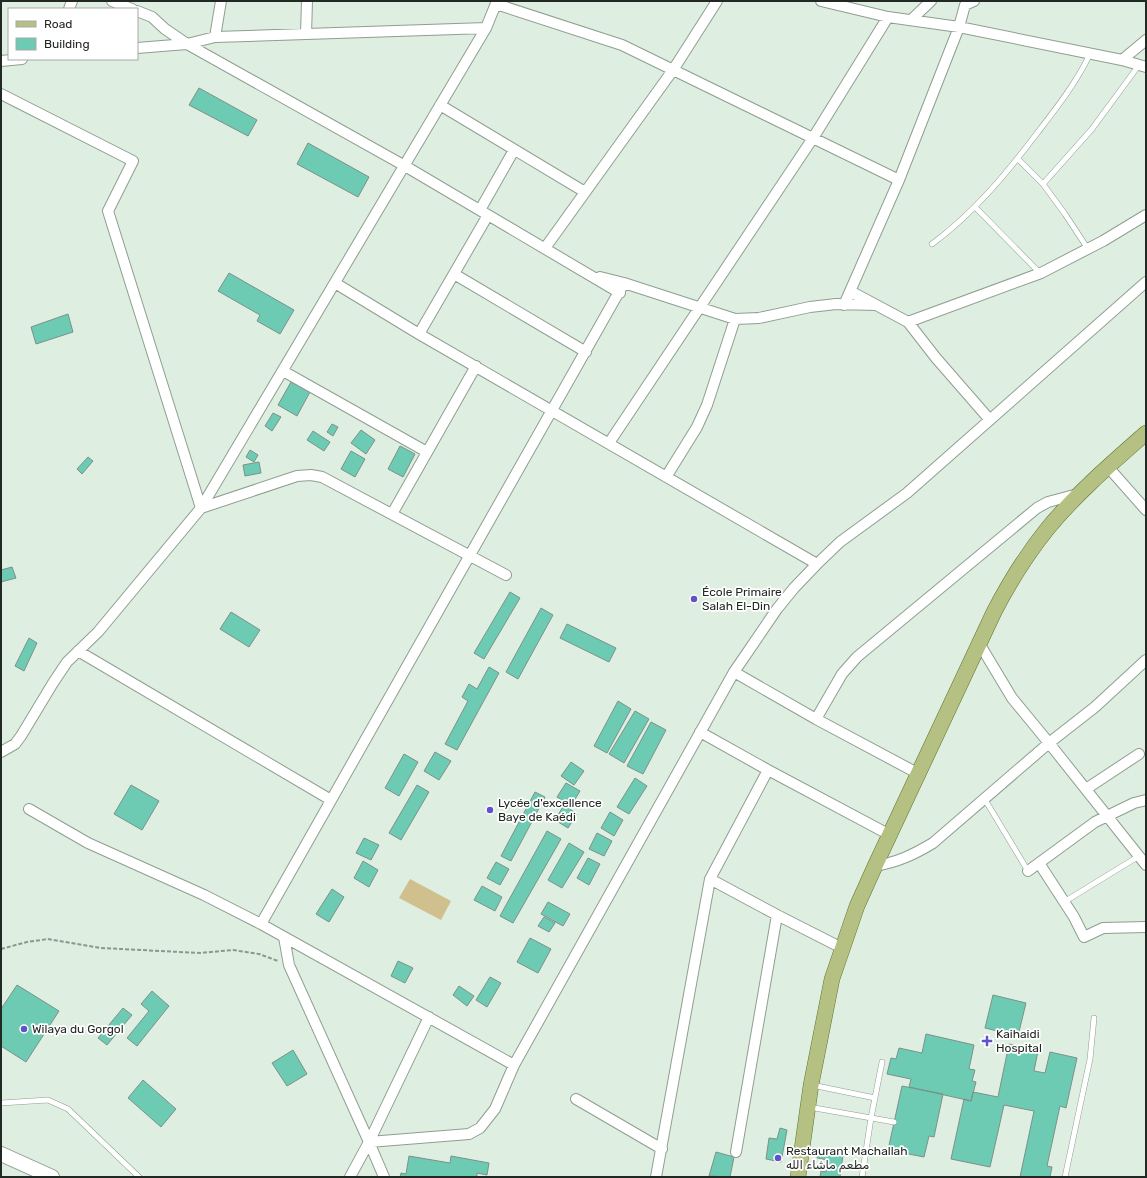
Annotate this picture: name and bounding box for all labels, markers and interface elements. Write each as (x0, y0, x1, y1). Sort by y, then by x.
legend (8, 8, 138, 60)
text: Road (44, 17, 72, 31)
text: Building (44, 37, 90, 51)
place label: École Primaire Salah El-Din (702, 585, 782, 613)
marker: École Primaire Salah El-Din (689, 594, 699, 604)
place label: Lycée d'excellence Baye de Kaédi (498, 796, 602, 824)
marker: Lycée d'excellence Baye de Kaédi (485, 805, 495, 815)
place label: Wilaya du Gorgol (32, 1022, 124, 1036)
marker: Wilaya du Gorgol (19, 1024, 29, 1034)
place label: Kaihaidi Hospital (996, 1027, 1042, 1055)
marker: Kaihaidi Hospital (981, 1035, 993, 1047)
place label: Restaurant Machallah مطعم ماشاء الله (786, 1144, 908, 1173)
marker: Restaurant Machallah مطعم ماشاء الله (773, 1153, 783, 1163)

